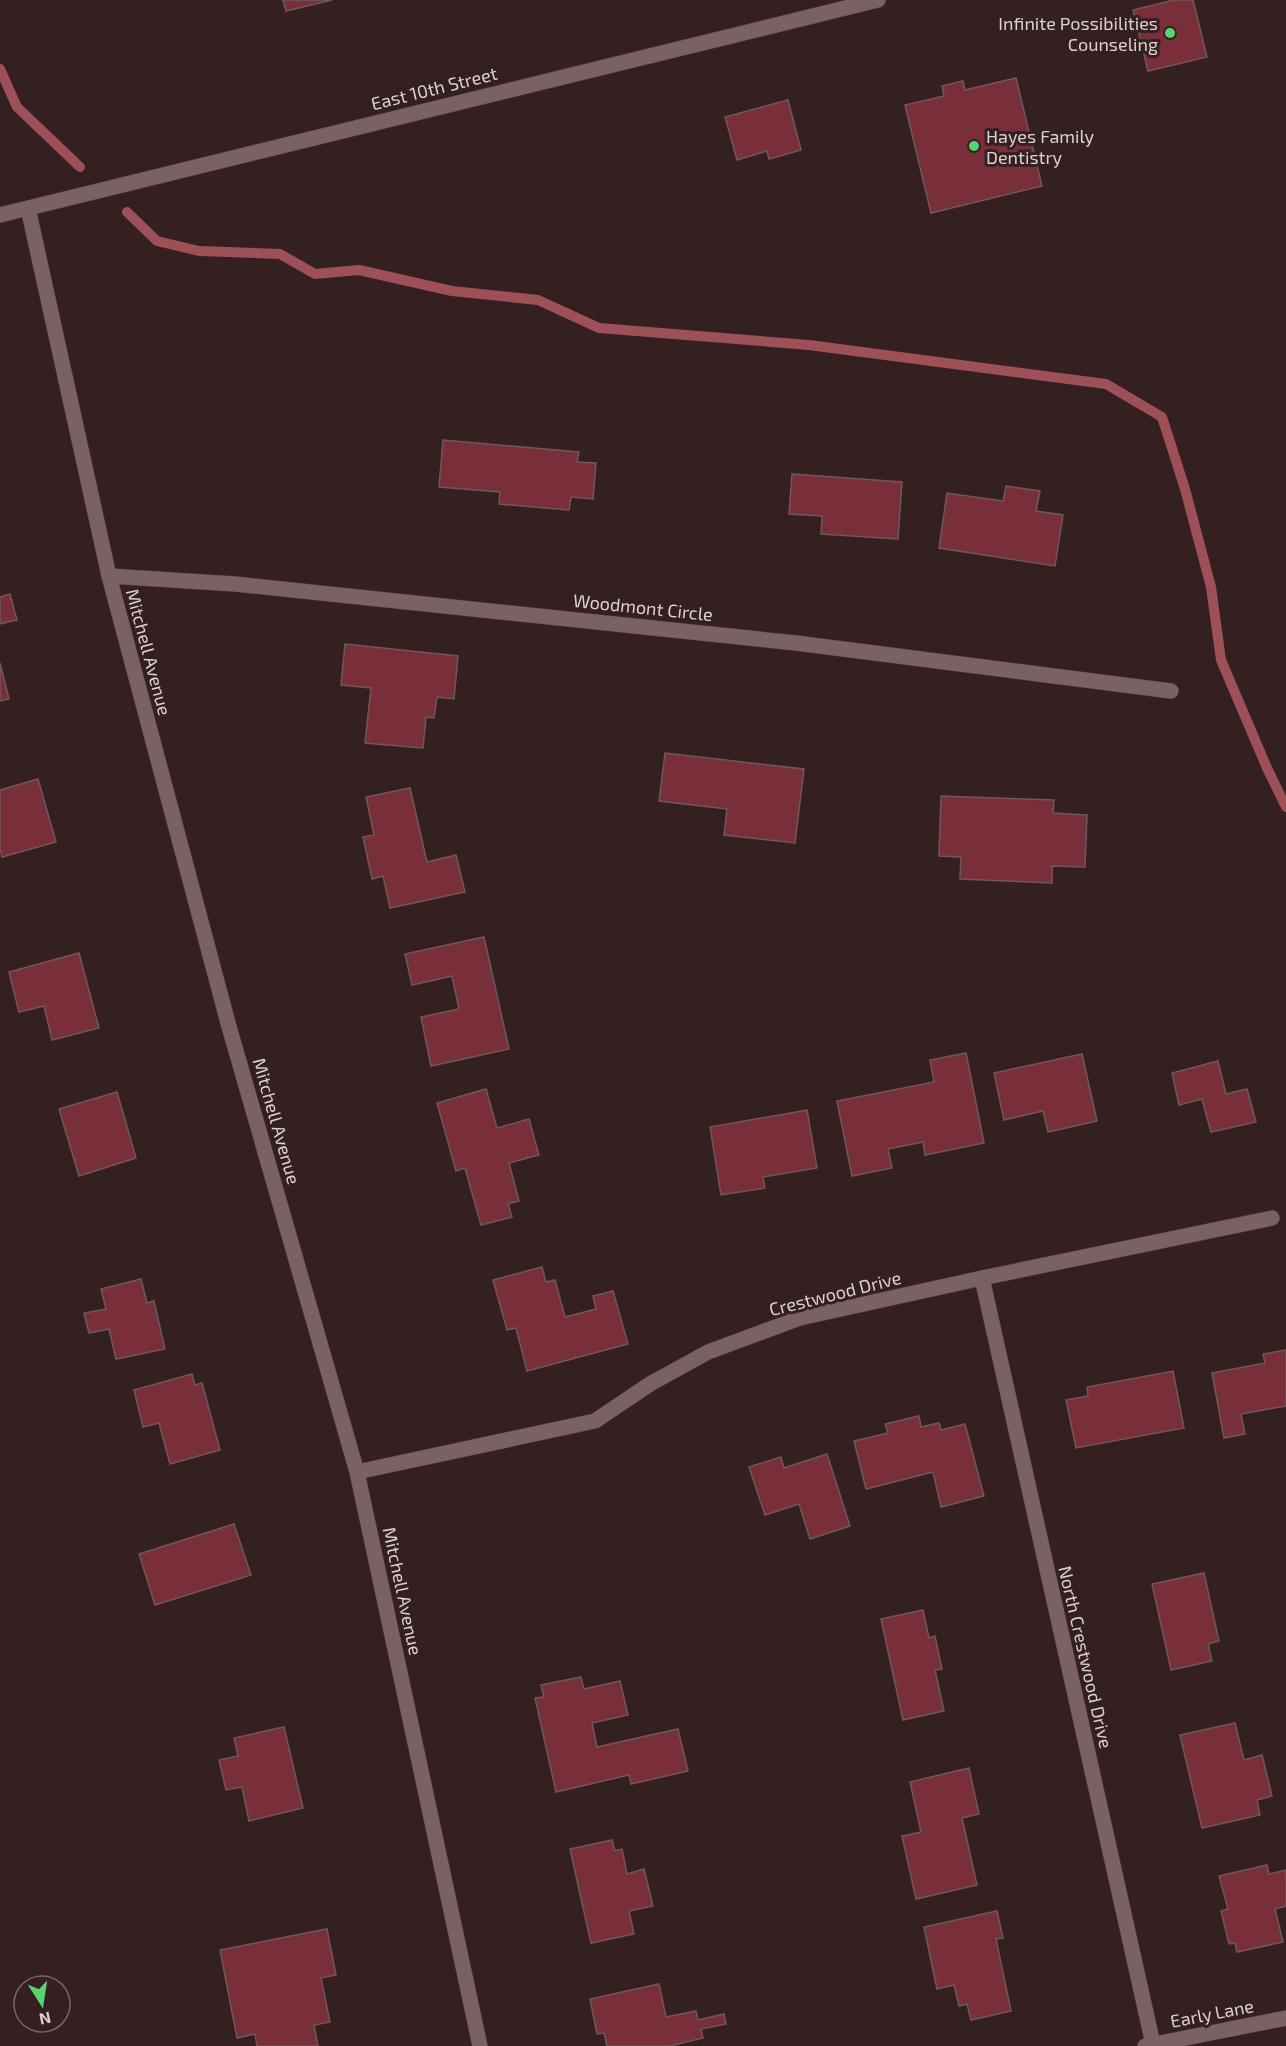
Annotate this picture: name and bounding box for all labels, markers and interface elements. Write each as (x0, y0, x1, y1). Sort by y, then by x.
place label: Infinite Possibilities Counseling (998, 12, 1158, 55)
marker: Infinite Possibilities Counseling (1163, 26, 1177, 40)
street label: East 10th Street (369, 62, 500, 114)
place label: Hayes Family Dentistry (986, 125, 1094, 168)
marker: Hayes Family Dentistry (967, 139, 981, 153)
street label: Mitchell Avenue (122, 586, 176, 718)
street label: Woodmont Circle (572, 589, 714, 625)
street label: Mitchell Avenue (248, 1055, 306, 1187)
street label: Crestwood Drive (767, 1266, 903, 1320)
street label: Mitchell Avenue (379, 1525, 427, 1657)
street label: North Crestwood Drive (1054, 1564, 1118, 1750)
north arrow (12, 1974, 72, 2034)
street label: Early Lane (1168, 1994, 1256, 2032)
text: N (38, 2009, 53, 2030)

